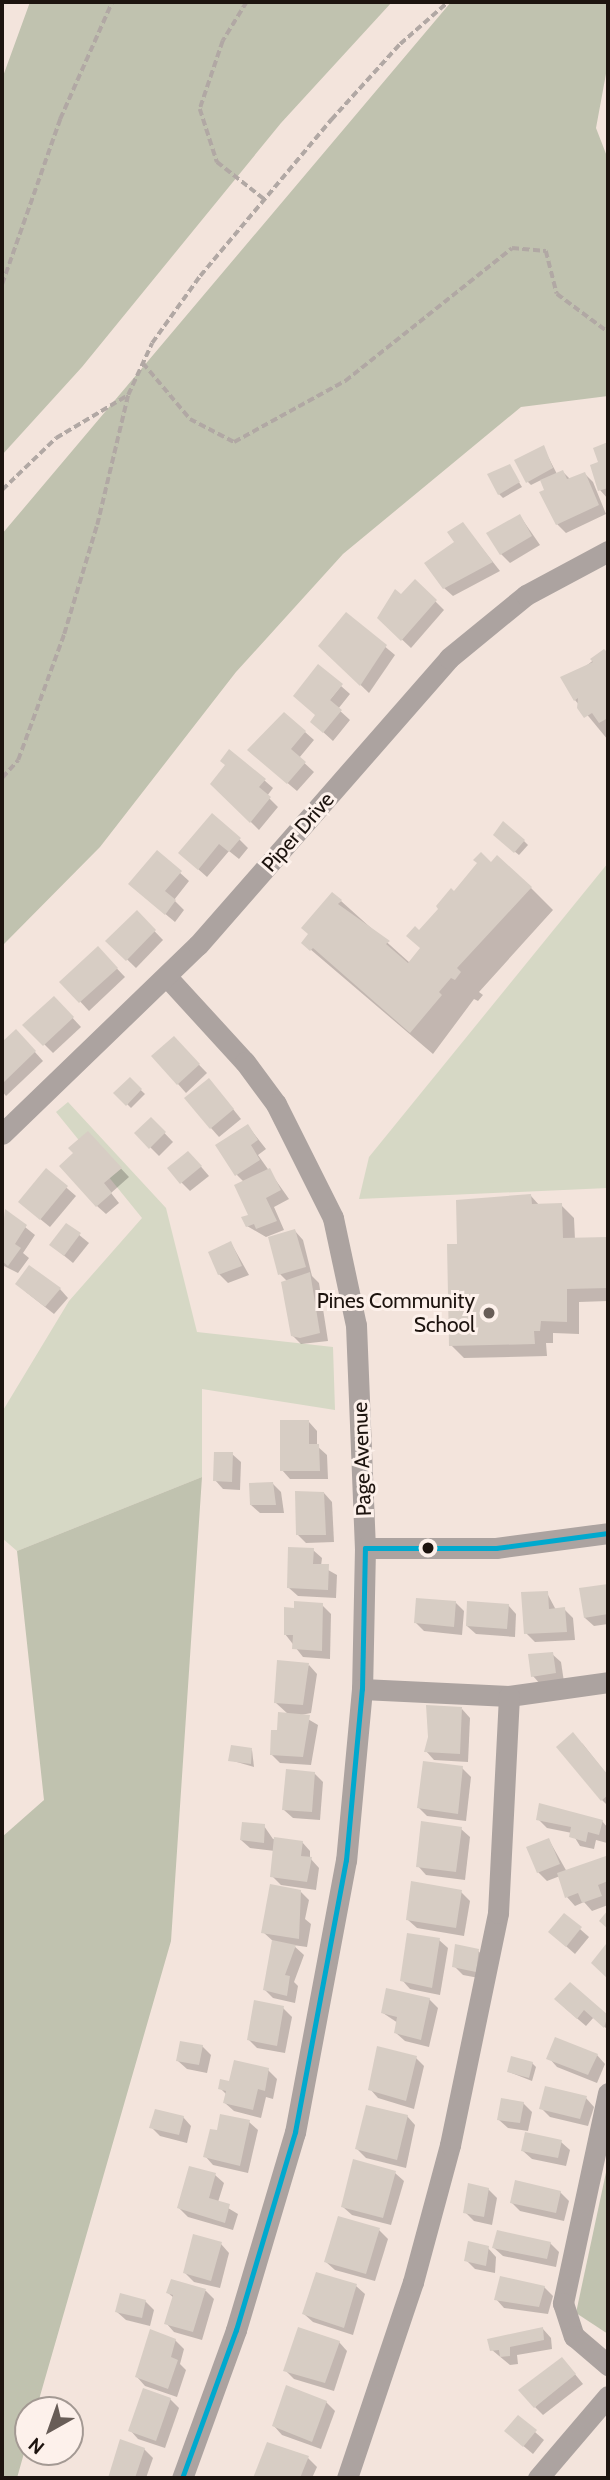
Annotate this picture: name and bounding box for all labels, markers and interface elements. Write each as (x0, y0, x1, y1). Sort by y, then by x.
street label: Piper Drive (257, 787, 339, 877)
place label: Pines Community School (317, 1288, 475, 1338)
marker: Pines Community School (481, 1305, 497, 1321)
street label: Page Avenue (347, 1401, 377, 1517)
unlabelled marker (421, 1541, 435, 1555)
north arrow (14, 2396, 84, 2466)
text: N (24, 2433, 49, 2459)

